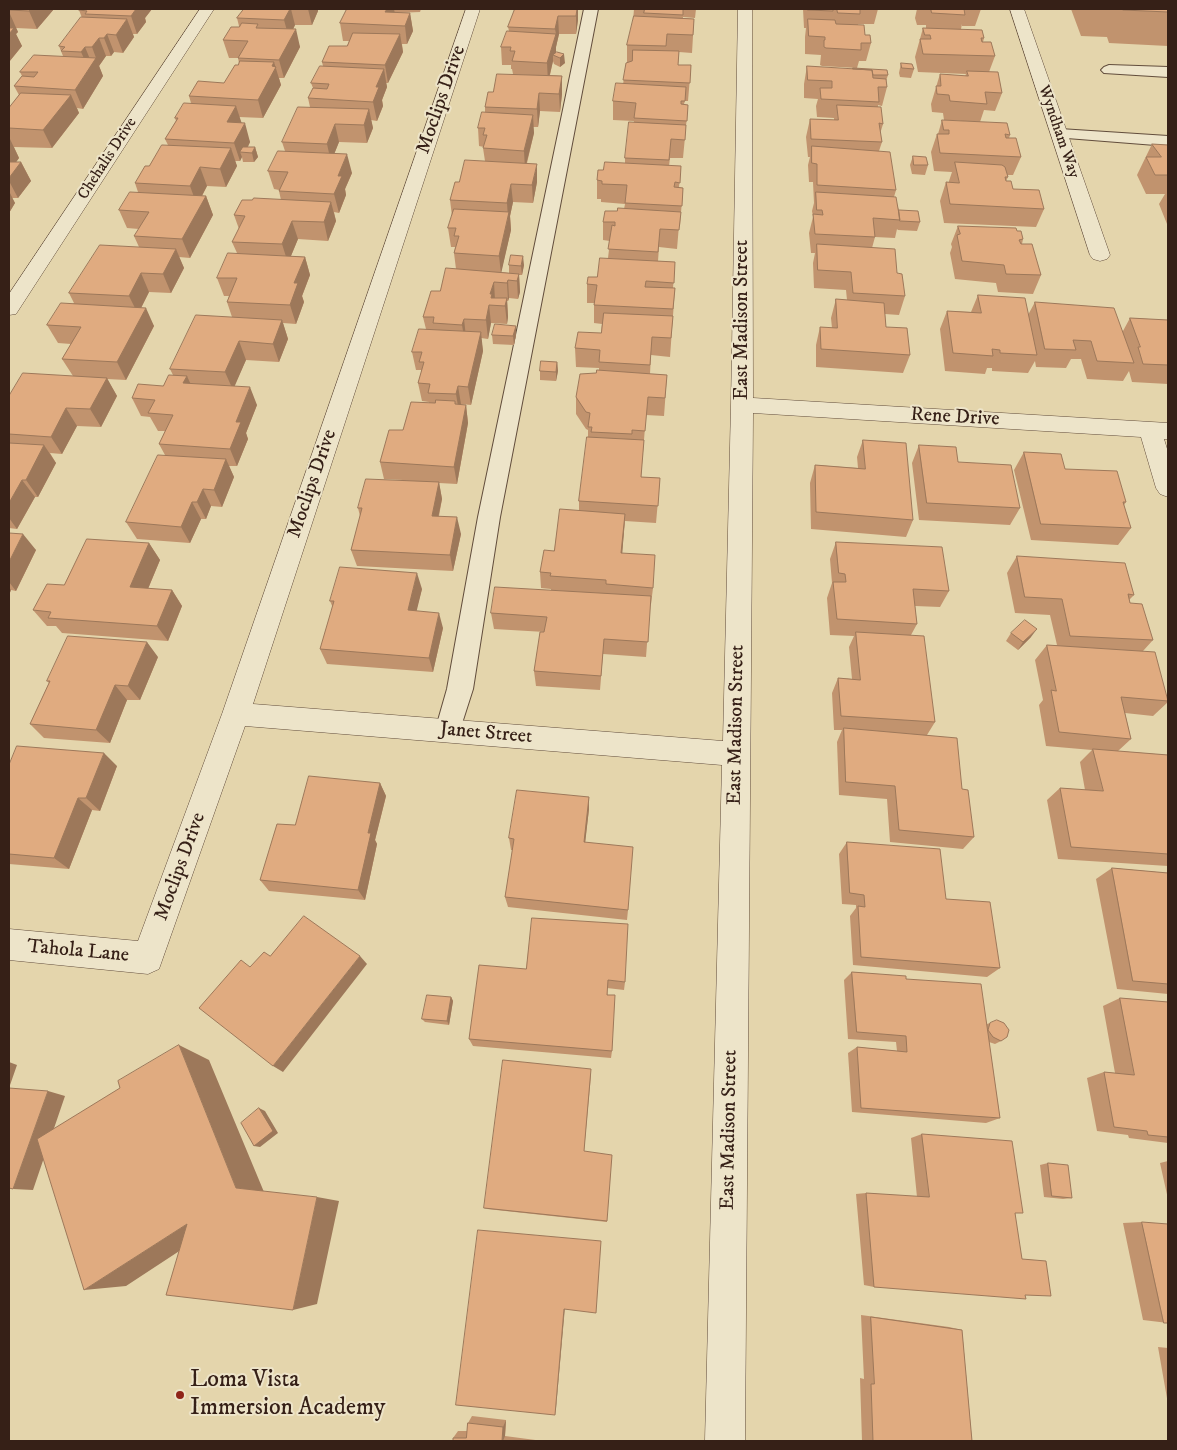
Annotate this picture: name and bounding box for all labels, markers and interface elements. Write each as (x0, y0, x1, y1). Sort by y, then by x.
street label: Moclips Drive (412, 43, 472, 157)
street label: Wyndham Way (1033, 83, 1083, 181)
street label: Chehalis Drive (74, 114, 142, 204)
street label: East Madison Street (731, 240, 755, 400)
street label: Rene Drive (910, 404, 1000, 432)
street label: Moclips Drive (283, 427, 343, 541)
street label: East Madison Street (724, 645, 750, 805)
street label: Janet Street (439, 718, 533, 750)
street label: Moclips Drive (150, 810, 212, 924)
street label: Tahola Lane (26, 936, 130, 968)
street label: East Madison Street (717, 1050, 743, 1210)
place label: Loma Vista Immersion Academy (190, 1367, 385, 1423)
marker: Loma Vista Immersion Academy (174, 1389, 186, 1401)

